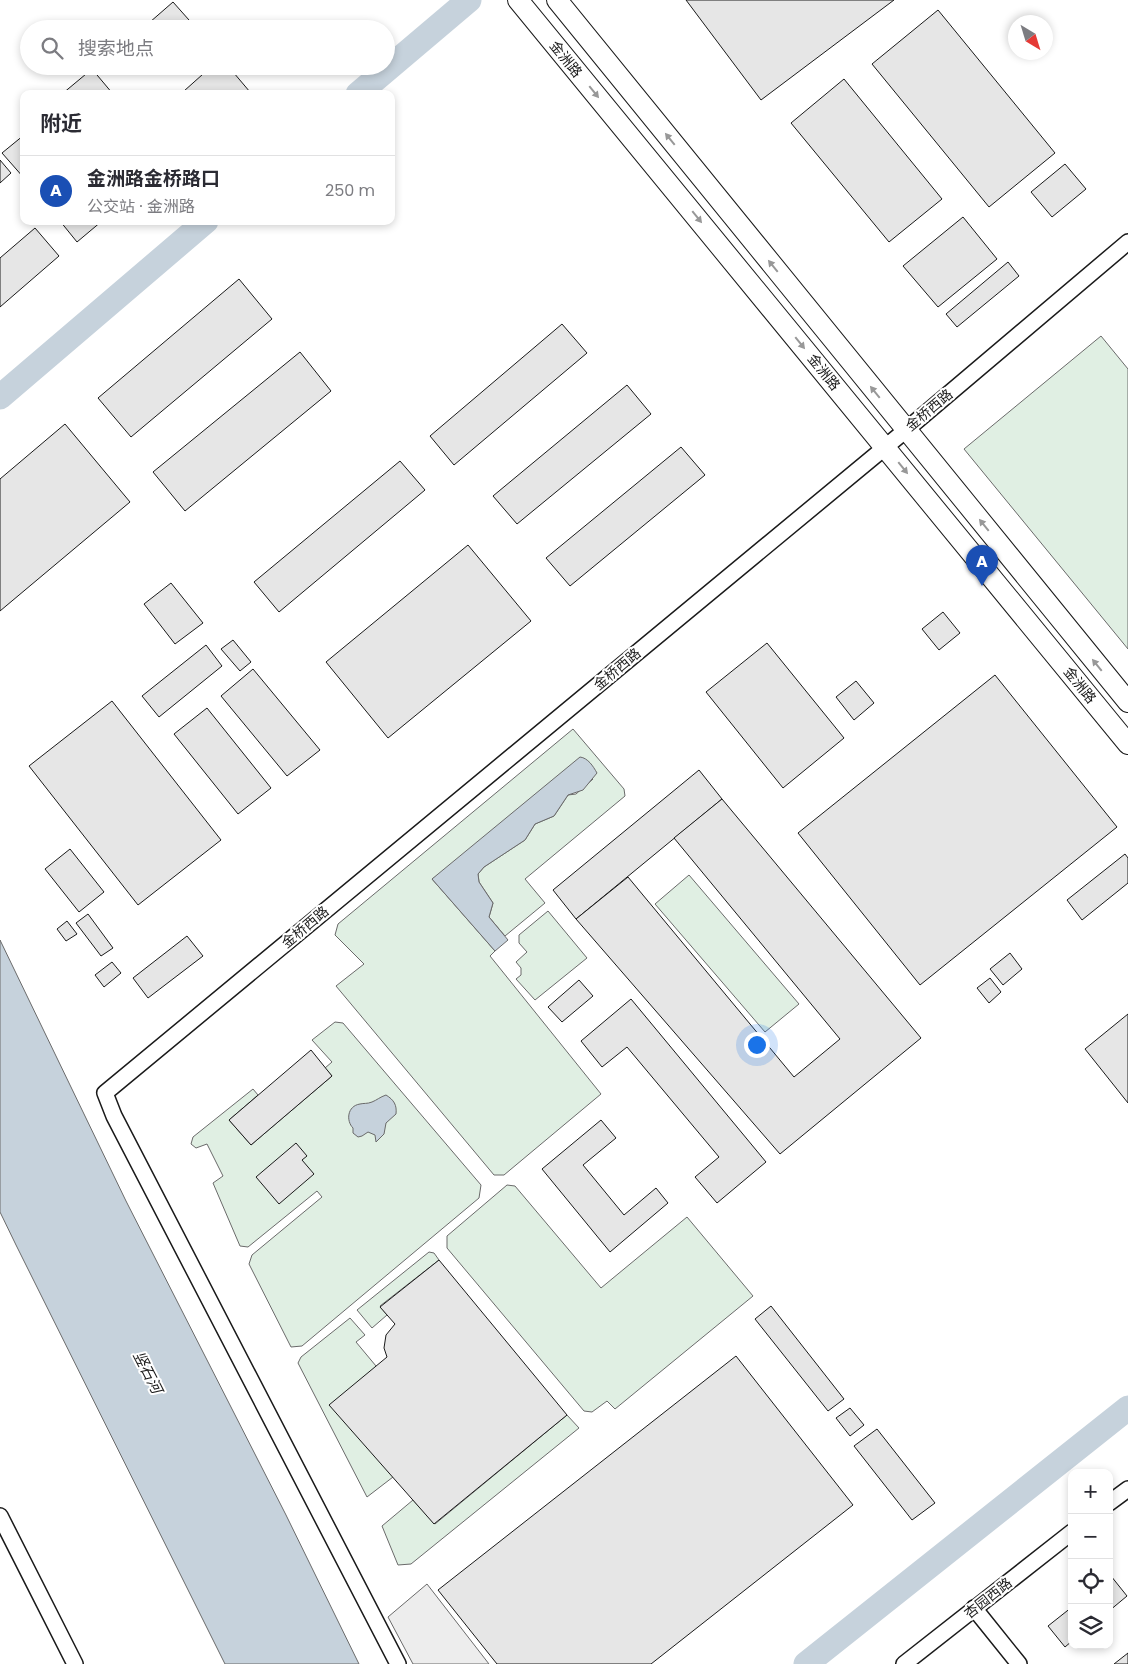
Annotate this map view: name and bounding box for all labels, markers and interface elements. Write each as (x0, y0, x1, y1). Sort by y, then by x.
north arrow (1008, 15, 1053, 60)
search box (20, 20, 395, 75)
icon: search (38, 34, 66, 62)
text: 搜索地点 (78, 35, 154, 62)
street label: 金洲路 (545, 36, 587, 82)
one-way arrow (588, 85, 599, 98)
text: 附近 (40, 109, 82, 138)
one-way arrow (665, 133, 676, 146)
text: 金洲路金桥路口 (87, 165, 220, 192)
text: A (50, 179, 62, 202)
text: 250 m (325, 179, 375, 202)
text: 公交站 · 金洲路 (87, 195, 195, 218)
one-way arrow (691, 210, 702, 223)
one-way arrow (767, 259, 778, 272)
one-way arrow (794, 336, 806, 348)
street label: 金洲路 (803, 349, 845, 395)
street label: 金桥西路 (901, 384, 957, 436)
one-way arrow (870, 386, 881, 399)
one-way arrow (898, 461, 909, 474)
one-way arrow (978, 519, 989, 532)
pin: A (966, 545, 998, 586)
street label: 金桥西路 (589, 643, 645, 695)
one-way arrow (1092, 658, 1103, 671)
street label: 金洲路 (1059, 662, 1101, 708)
street label: 金桥西路 (277, 901, 333, 953)
your location (744, 1032, 770, 1058)
water label: 竖石河 (128, 1347, 169, 1399)
map controls (1068, 1469, 1113, 1649)
button: + (1068, 1469, 1113, 1514)
button: − (1068, 1514, 1113, 1559)
button: locate (1068, 1559, 1113, 1604)
street label: 杏园西路 (960, 1573, 1016, 1623)
button: layers (1068, 1604, 1113, 1649)

